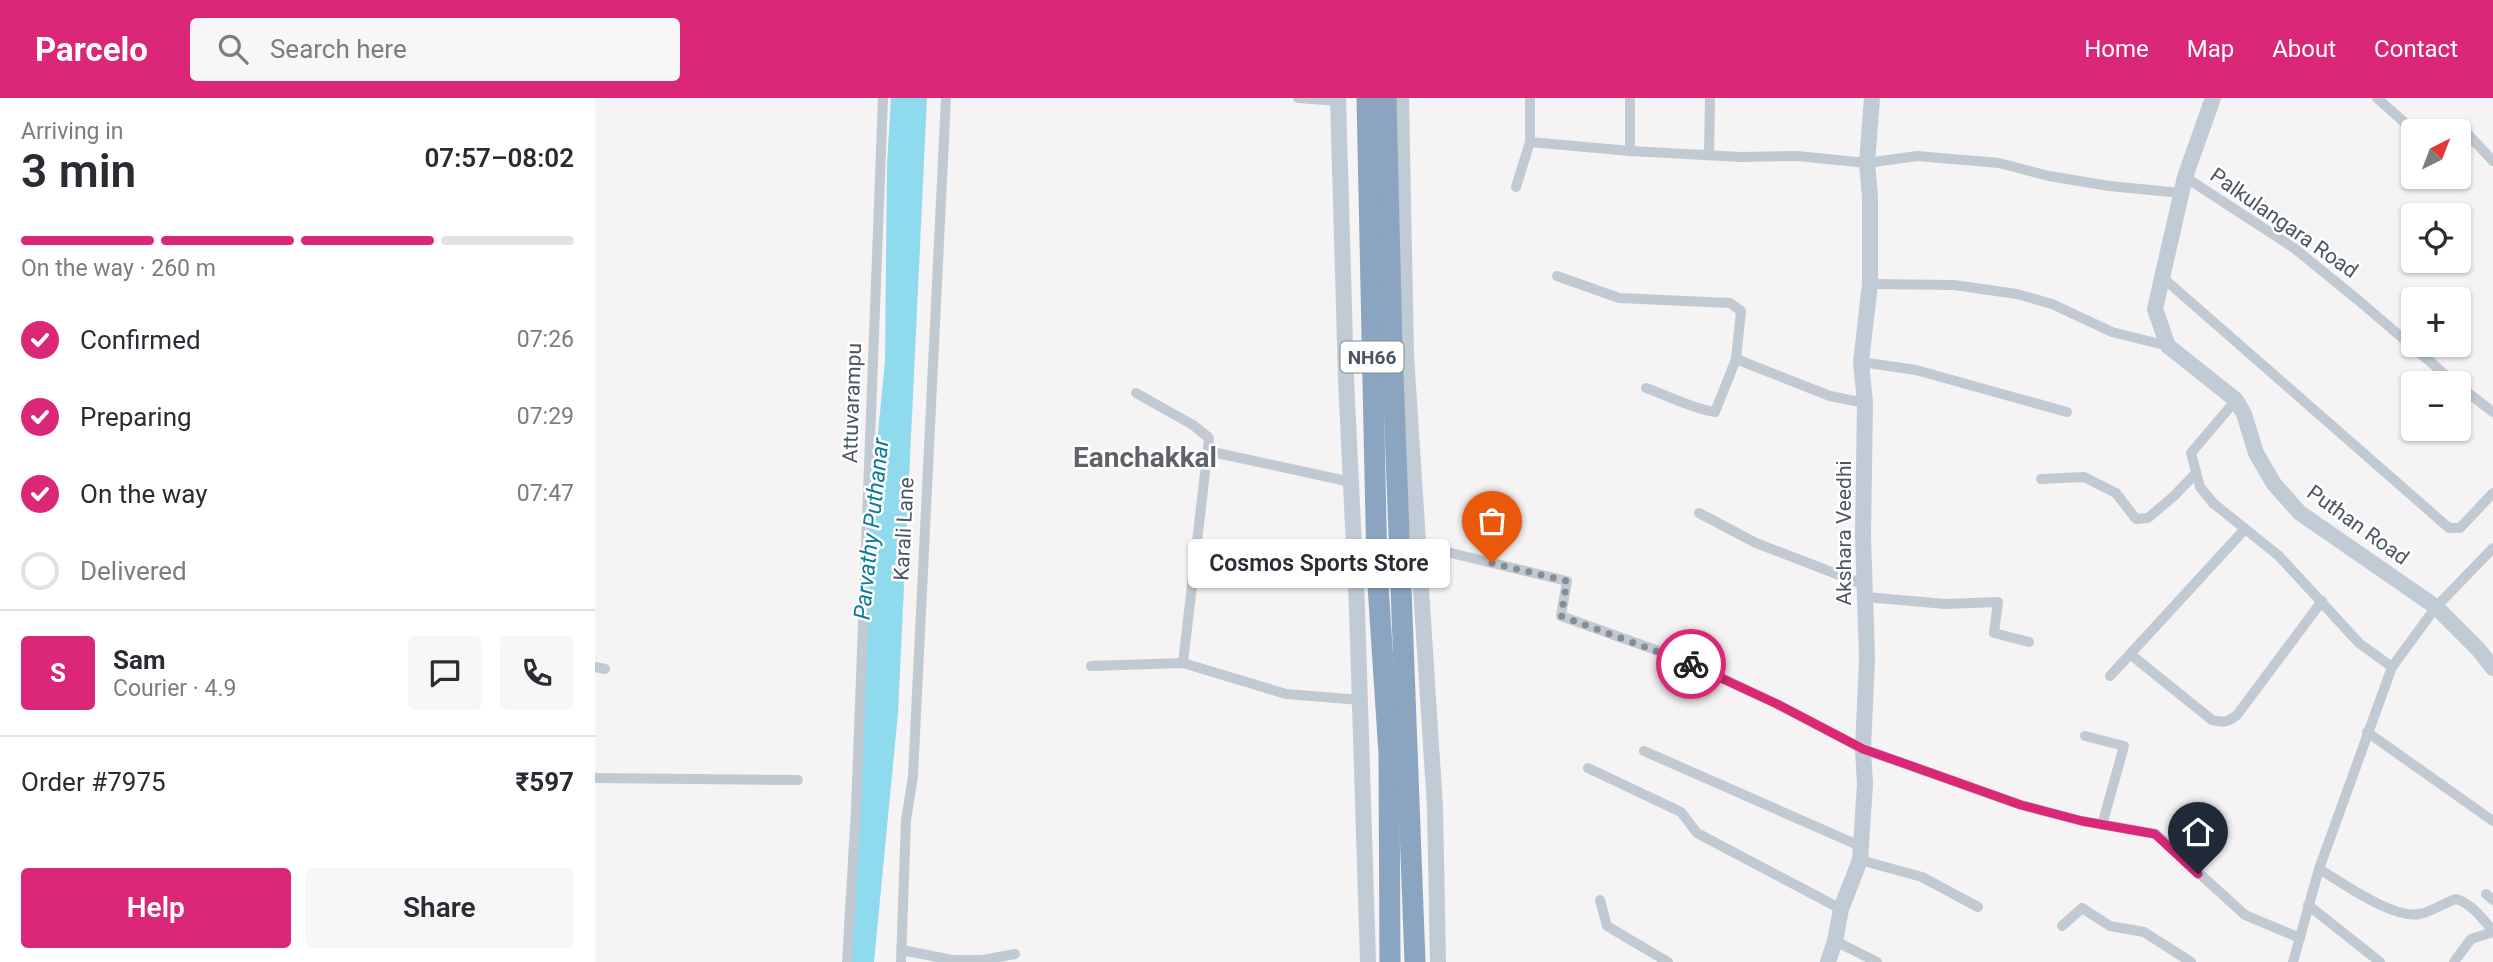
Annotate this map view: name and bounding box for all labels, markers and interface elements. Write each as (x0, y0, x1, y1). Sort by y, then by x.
search box (190, 18, 680, 81)
text: Parcelo (35, 30, 148, 69)
icon: search (214, 30, 252, 68)
text: Search here (270, 34, 407, 64)
text: Home (2084, 35, 2149, 63)
text: Map (2187, 35, 2234, 63)
text: About (2272, 35, 2336, 63)
text: Contact (2374, 35, 2458, 63)
text: Arriving in (21, 118, 124, 145)
north arrow (2401, 119, 2471, 189)
map controls (2401, 119, 2471, 441)
text: 07:57–08:02 (424, 143, 574, 173)
text: 3 min (21, 144, 136, 198)
street label: Palkulangara Road (2206, 163, 2362, 283)
button: locate (2401, 203, 2471, 273)
text: On the way · 260 m (21, 255, 216, 282)
button: + (2401, 287, 2471, 357)
icon: check (21, 321, 59, 359)
text: Confirmed (80, 325, 201, 355)
text: 07:26 (517, 326, 574, 353)
road number: NH66 (1341, 342, 1403, 372)
street label: Attuvarampu (838, 343, 866, 463)
button: − (2401, 371, 2471, 441)
icon: check (21, 398, 59, 436)
text: Preparing (80, 402, 192, 432)
text: 07:29 (517, 403, 574, 430)
water label: Parvathy Puthanar (849, 435, 895, 621)
district label: Eanchakkal (1073, 441, 1217, 474)
street label: Akshara Veedhi (1832, 460, 1856, 606)
icon: check (21, 475, 59, 513)
street label: Karali Lane (889, 477, 919, 581)
text: On the way (80, 479, 208, 509)
text: 07:47 (517, 480, 574, 507)
street label: Puthan Road (2303, 480, 2413, 570)
pin (1462, 491, 1522, 563)
icon: bag (1473, 502, 1511, 540)
callout: Cosmos Sports Store (1187, 538, 1450, 588)
text: Cosmos Sports Store (1209, 550, 1429, 577)
text: Delivered (80, 556, 187, 586)
courier (1656, 629, 1726, 699)
button: chat (408, 636, 482, 710)
button: phone (500, 636, 574, 710)
text: Sam (113, 645, 165, 675)
icon: bike (1672, 645, 1710, 683)
text: S (50, 658, 66, 688)
text: Courier · 4.9 (113, 675, 236, 702)
text: Order #7975 (21, 767, 166, 797)
text: ₹597 (516, 767, 574, 797)
pin (2168, 802, 2228, 874)
icon: home (2179, 813, 2217, 851)
button: Help (21, 868, 291, 948)
button: Share (305, 868, 574, 948)

